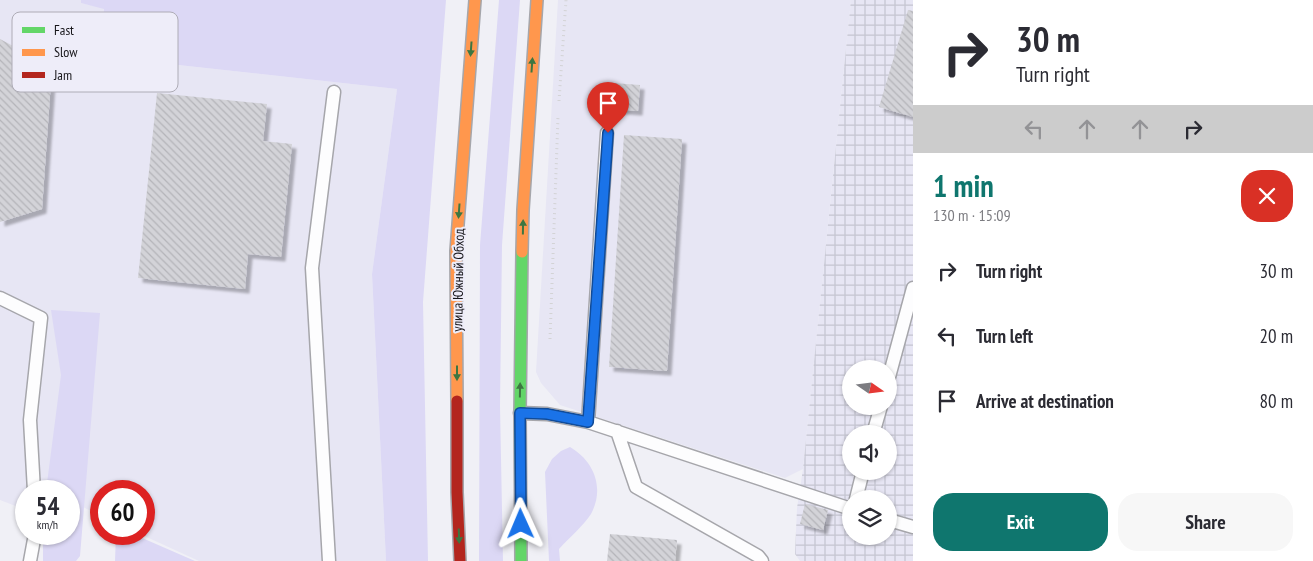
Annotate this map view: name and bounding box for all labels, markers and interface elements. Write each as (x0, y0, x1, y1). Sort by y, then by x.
legend (12, 12, 178, 92)
text: 30 m (1016, 16, 1080, 62)
icon: right (933, 20, 998, 85)
text: Fast (54, 21, 74, 39)
one-way arrow (467, 41, 475, 57)
text: Slow (54, 43, 78, 61)
one-way arrow (529, 57, 537, 73)
text: Turn right (1016, 60, 1090, 88)
text: Jam (53, 66, 72, 84)
pin (587, 82, 629, 133)
icon: arrive (594, 89, 622, 117)
icon: left (1020, 115, 1048, 143)
icon: ahead (1073, 115, 1101, 143)
icon: ahead (1126, 115, 1154, 143)
icon: right (1179, 115, 1207, 143)
text: 1 min (933, 166, 994, 205)
button: close (1241, 170, 1293, 222)
one-way arrow (455, 203, 463, 219)
text: 130 m · 15:09 (933, 205, 1011, 225)
one-way arrow (519, 219, 527, 235)
street label: улица Южный Обход (448, 228, 468, 332)
icon: right (933, 257, 961, 285)
text: Turn right (976, 259, 1042, 283)
text: 30 m (1260, 259, 1293, 283)
icon: left (933, 322, 961, 350)
text: Turn left (976, 324, 1033, 348)
text: 20 m (1260, 324, 1293, 348)
north arrow (842, 360, 898, 415)
map controls (842, 360, 897, 545)
one-way arrow (453, 365, 461, 381)
one-way arrow (516, 382, 524, 398)
icon: arrive (933, 387, 961, 415)
text: Arrive at destination (976, 389, 1114, 413)
text: 80 m (1260, 389, 1293, 413)
button: sound (842, 425, 897, 480)
speed limit sign: 60 (90, 480, 155, 545)
text: 54 (36, 490, 59, 522)
button: layers (842, 490, 897, 545)
button: Exit (933, 493, 1108, 551)
button: Share (1118, 493, 1293, 551)
position arrow (494, 497, 546, 549)
text: km/h (37, 517, 58, 532)
one-way arrow (455, 528, 463, 544)

